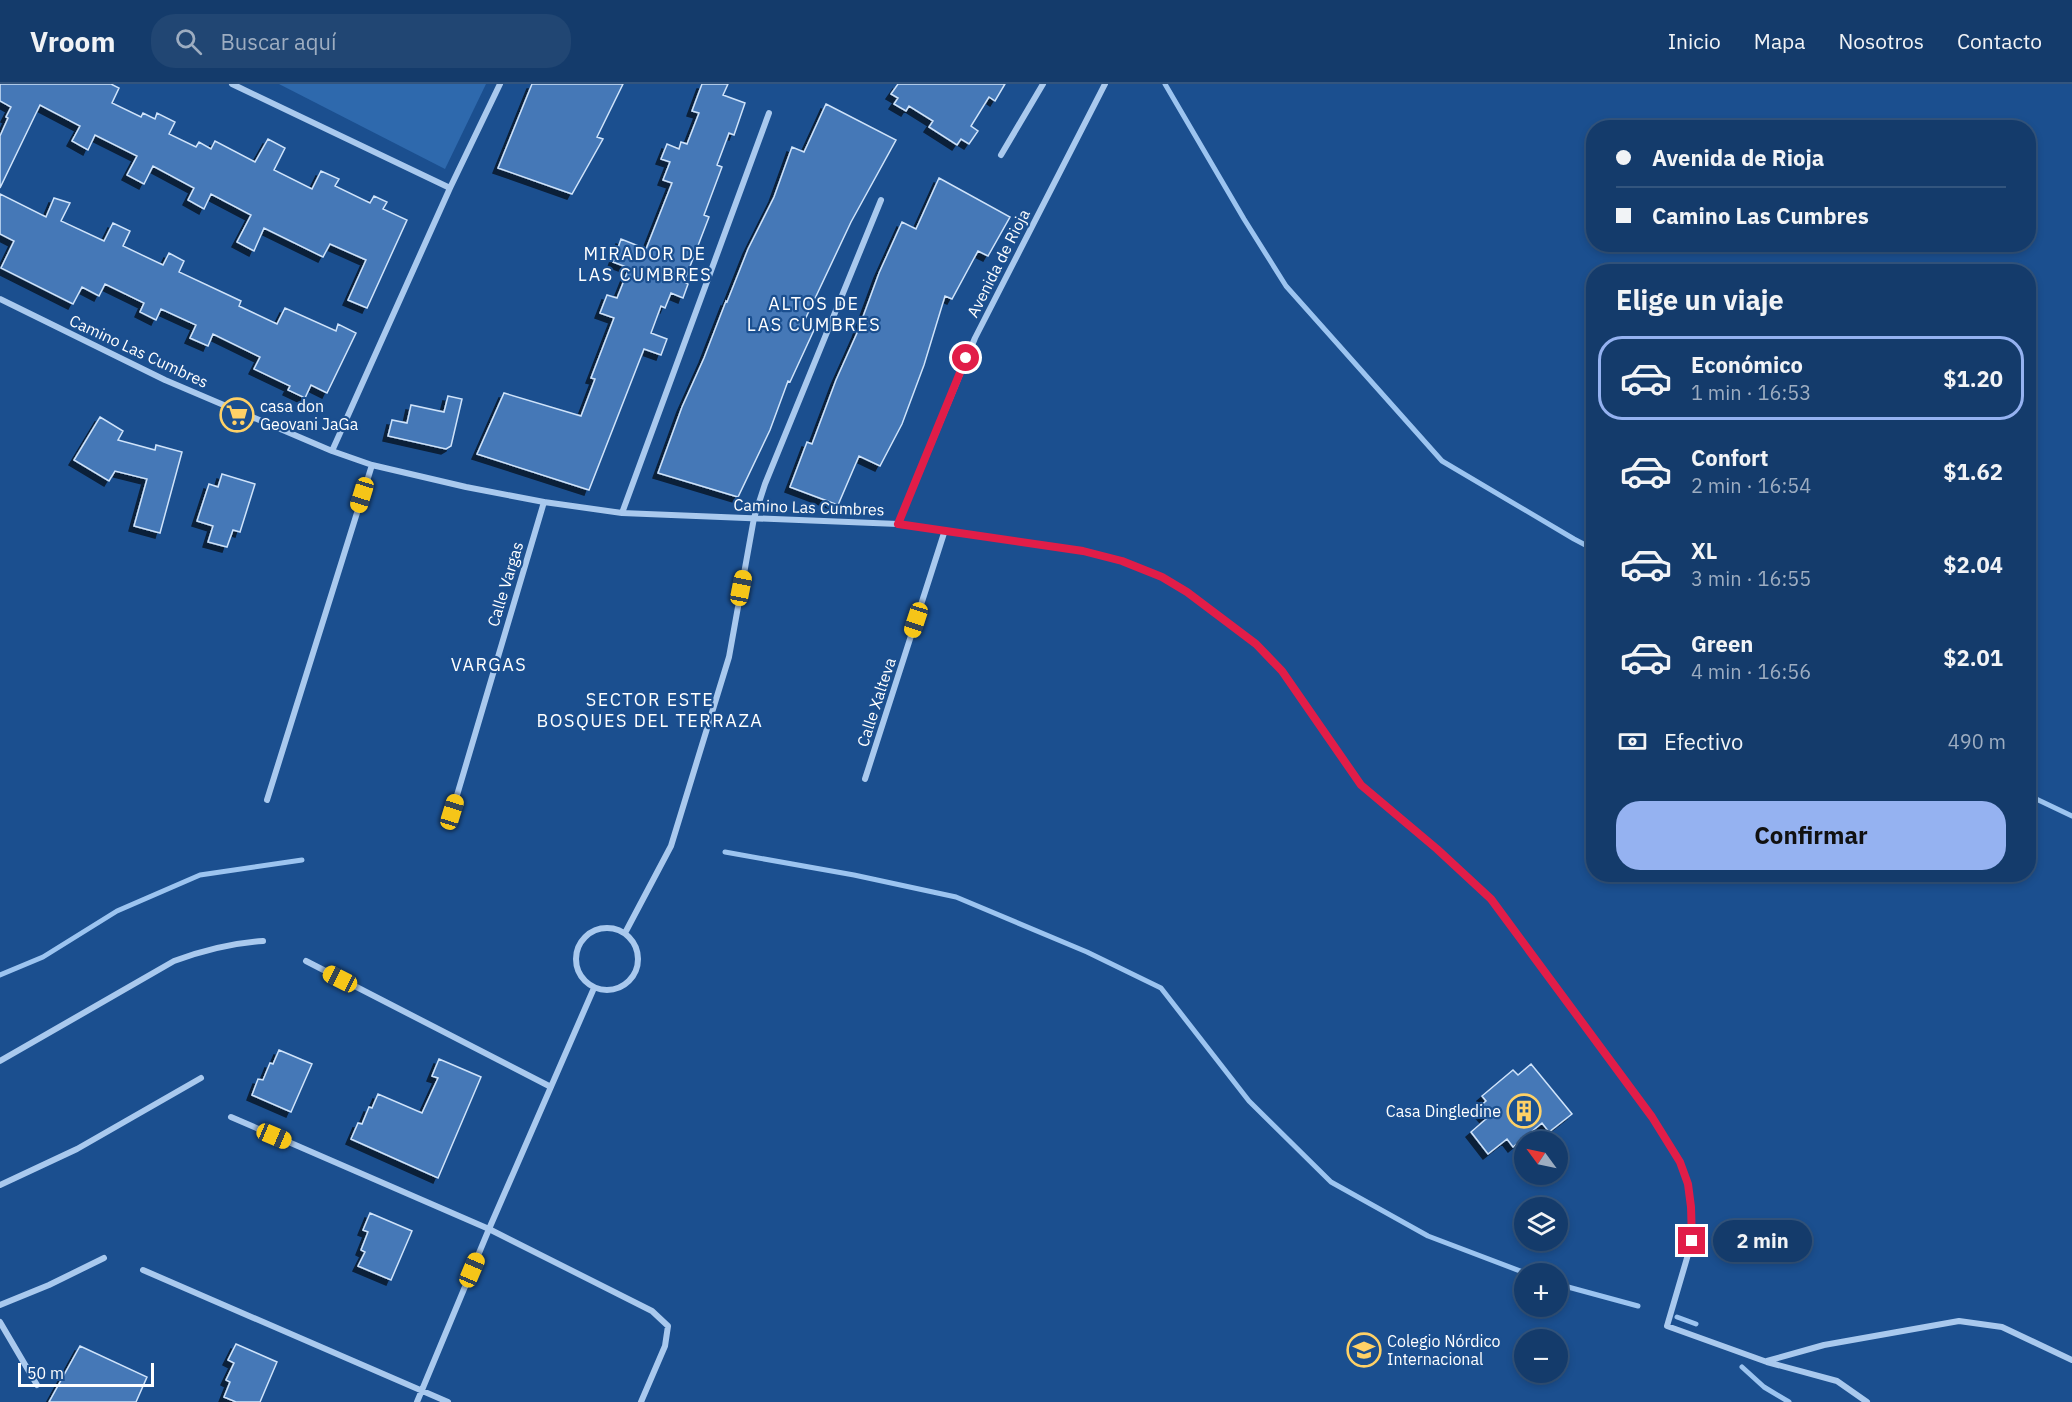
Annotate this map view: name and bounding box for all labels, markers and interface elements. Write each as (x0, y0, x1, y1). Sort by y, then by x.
search box (151, 14, 571, 68)
text: Vroom (30, 23, 115, 60)
icon: search (172, 25, 205, 58)
text: Buscar aquí (220, 27, 337, 56)
text: Inicio (1668, 27, 1721, 55)
text: Mapa (1754, 27, 1806, 55)
text: Nosotros (1839, 27, 1924, 55)
text: Contacto (1957, 27, 2042, 55)
text: Avenida de Rioja (1652, 143, 1824, 172)
text: Camino Las Cumbres (1652, 201, 1869, 230)
street label: Avenida de Rioja (962, 205, 1034, 320)
district label: MIRADOR DE LAS CUMBRES (578, 242, 712, 286)
text: Elige un viaje (1616, 282, 1784, 317)
district label: ALTOS DE LAS CUMBRES (747, 292, 881, 336)
street label: Camino Las Cumbres (66, 310, 212, 392)
route start (952, 344, 979, 371)
text: Económico (1691, 350, 1803, 379)
icon: car (1619, 351, 1673, 405)
text: $1.20 (1943, 364, 2003, 393)
text: 1 min · 16:53 (1691, 379, 1811, 406)
place label: casa don Geovani JaGa (260, 396, 359, 434)
supermarket icon: casa don Geovani JaGa (219, 397, 255, 433)
text: Confort (1691, 443, 1769, 472)
icon: car (1619, 444, 1673, 498)
text: $1.62 (1943, 457, 2003, 486)
text: 2 min · 16:54 (1691, 472, 1811, 499)
car (348, 475, 376, 515)
street label: Camino Las Cumbres (733, 494, 885, 520)
text: XL (1691, 536, 1717, 565)
icon: car (1619, 537, 1673, 591)
street label: Calle Vargas (483, 539, 527, 629)
text: $2.04 (1943, 550, 2003, 579)
text: 3 min · 16:55 (1691, 565, 1811, 592)
car (729, 569, 753, 607)
car (902, 600, 930, 640)
text: Green (1691, 629, 1753, 658)
icon: car (1619, 630, 1673, 684)
text: $2.01 (1943, 643, 2003, 672)
district label: VARGAS (451, 653, 527, 676)
street label: Calle Xalteva (852, 654, 900, 749)
text: 4 min · 16:56 (1691, 658, 1811, 685)
district label: SECTOR ESTE BOSQUES DEL TERRAZA (537, 688, 763, 732)
icon: cash (1616, 725, 1649, 758)
text: Efectivo (1664, 727, 1743, 756)
text: 490 m (1948, 728, 2006, 755)
car (438, 792, 466, 832)
button: Confirmar (1616, 801, 2006, 870)
car (320, 963, 360, 995)
building icon: Casa Dingledine (1506, 1093, 1542, 1129)
place label: Casa Dingledine (1386, 1101, 1501, 1121)
car (254, 1121, 294, 1151)
north arrow (1514, 1131, 1568, 1185)
map controls (1514, 1131, 1568, 1383)
button: layers (1514, 1197, 1568, 1251)
callout: 2 min (1713, 1220, 1812, 1262)
route end (1678, 1227, 1705, 1254)
text: 2 min (1736, 1227, 1789, 1254)
car (457, 1250, 487, 1290)
button: + (1514, 1263, 1568, 1317)
button: − (1514, 1329, 1568, 1383)
place label: Colegio Nórdico Internacional (1387, 1331, 1500, 1369)
school or university icon: Colegio Nórdico Internacional (1346, 1332, 1382, 1368)
scale bar (18, 1360, 154, 1388)
text: 50 m (27, 1363, 64, 1383)

